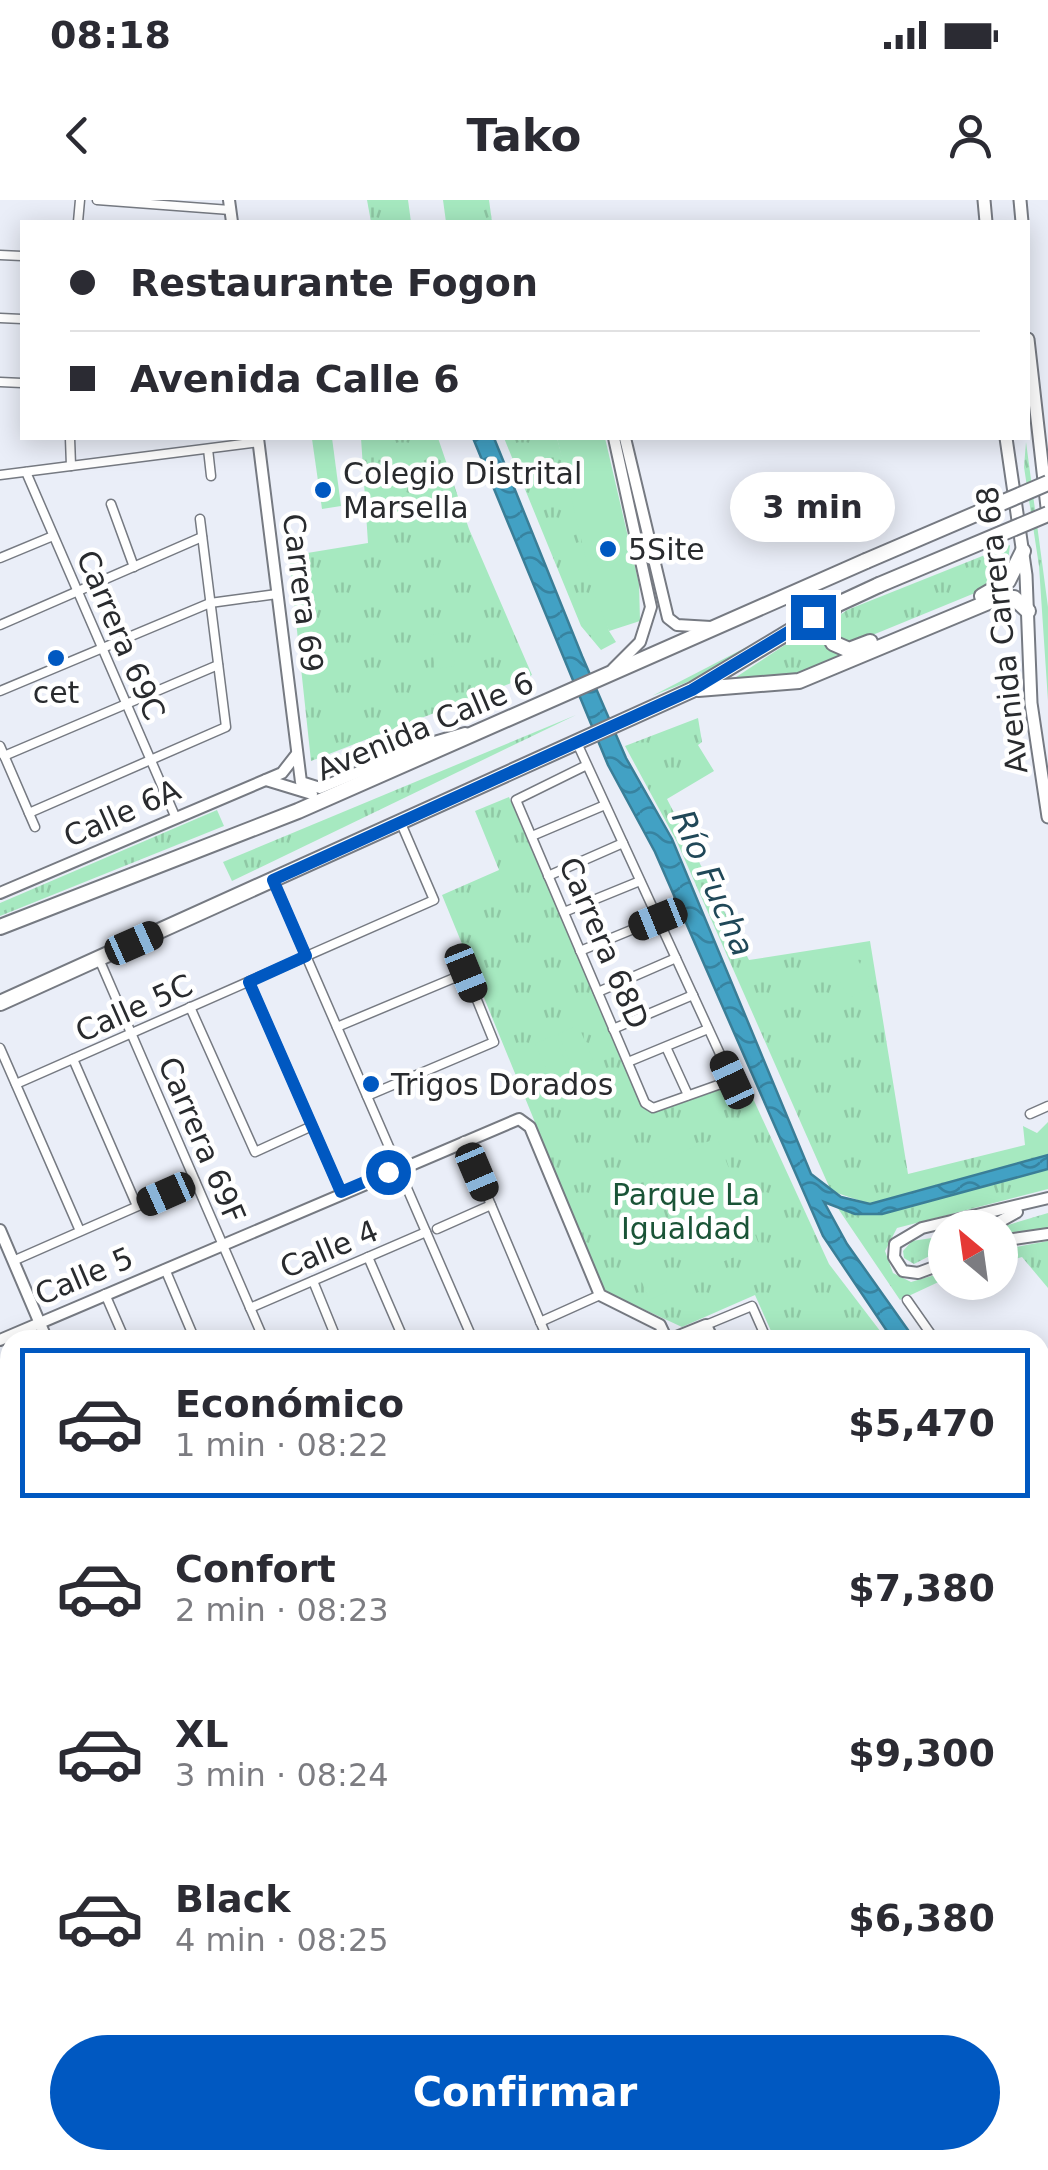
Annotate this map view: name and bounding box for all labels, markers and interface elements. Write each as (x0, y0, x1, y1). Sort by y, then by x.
text: 08:18 (50, 13, 171, 57)
icon: back (50, 108, 105, 163)
icon: person (943, 108, 998, 163)
text: Tako (467, 109, 581, 162)
text: Restaurante Fogon (130, 261, 538, 305)
text: Avenida Calle 6 (130, 357, 460, 401)
place label: Colegio Distrital Marsella (343, 456, 582, 525)
callout: 3 min (730, 472, 896, 542)
marker: Colegio Distrital Marsella (312, 479, 334, 501)
street label: Avenida Carrera 68 (969, 484, 1035, 776)
text: 3 min (762, 488, 863, 526)
street label: Carrera 69 (276, 512, 330, 674)
place label: 5Site (628, 532, 705, 567)
marker: 5Site (597, 538, 619, 560)
street label: Carrera 69C (70, 545, 172, 725)
route end (791, 595, 836, 640)
marker: cet (45, 647, 67, 669)
street label: Avenida Calle 6 (311, 664, 539, 788)
place label: cet (33, 675, 80, 710)
street label: Calle 6A (58, 772, 186, 854)
water label: Río Fucha (664, 804, 762, 962)
street label: Carrera 68D (552, 852, 656, 1034)
car (625, 894, 691, 944)
car (100, 917, 168, 969)
car (441, 940, 491, 1006)
street label: Calle 5C (70, 967, 198, 1049)
car (706, 1046, 758, 1114)
street label: Carrera 69F (151, 1052, 253, 1228)
place label: Trigos Dorados (390, 1067, 613, 1102)
marker: Trigos Dorados (360, 1073, 382, 1095)
car (451, 1139, 503, 1205)
route start (366, 1150, 411, 1195)
car (132, 1168, 200, 1220)
park label: Parque La Igualdad (612, 1177, 760, 1246)
north arrow (928, 1210, 1018, 1300)
map controls (928, 1210, 1018, 1300)
street label: Calle 4 (275, 1213, 383, 1285)
street label: Calle 5 (30, 1240, 138, 1312)
icon: car (55, 1378, 145, 1468)
text: Económico (175, 1382, 404, 1426)
text: $5,470 (848, 1401, 995, 1445)
text: 1 min · 08:22 (175, 1426, 389, 1464)
icon: car (55, 1543, 145, 1633)
text: Confort (175, 1547, 336, 1591)
text: $7,380 (848, 1566, 995, 1610)
text: 2 min · 08:23 (175, 1591, 389, 1629)
icon: car (55, 1708, 145, 1798)
text: XL (175, 1712, 229, 1756)
text: $9,300 (848, 1731, 995, 1775)
text: 3 min · 08:24 (175, 1756, 389, 1794)
icon: car (55, 1873, 145, 1963)
text: Black (175, 1877, 290, 1921)
text: $6,380 (848, 1896, 995, 1940)
text: 4 min · 08:25 (175, 1921, 389, 1959)
button: Confirmar (50, 2035, 1000, 2150)

